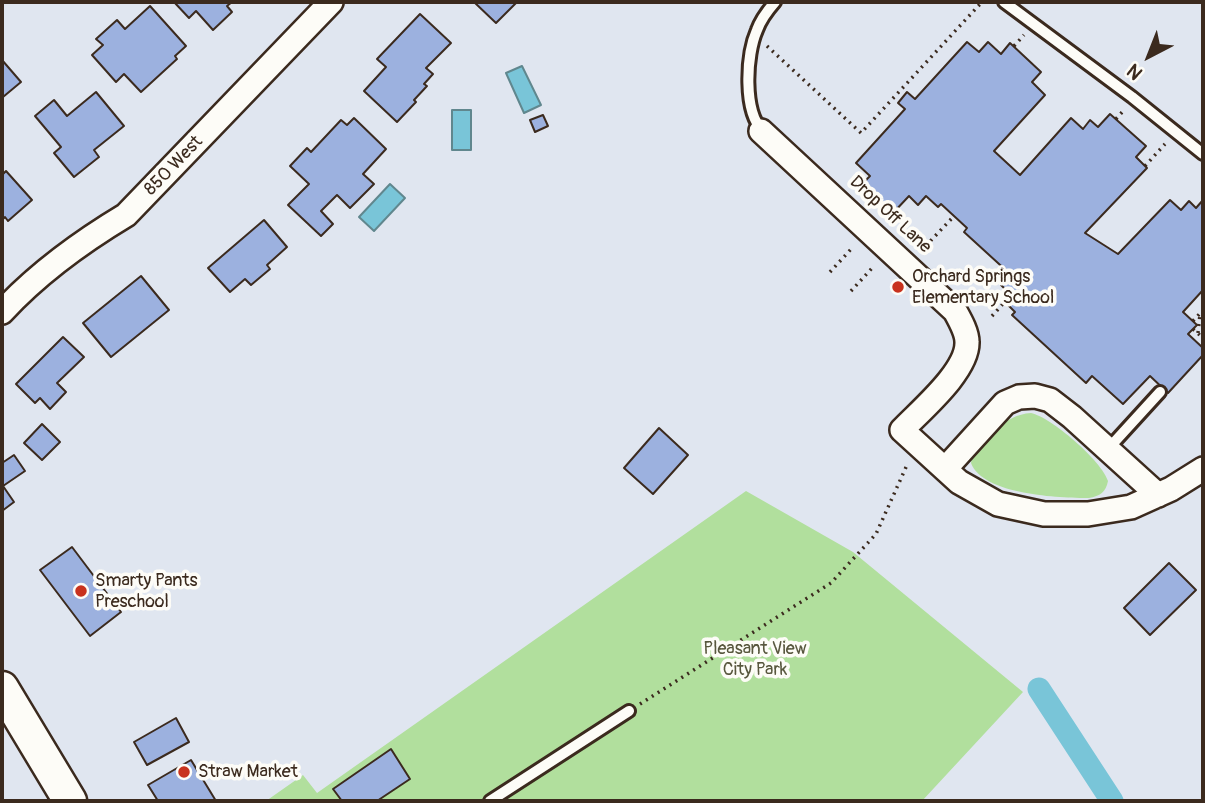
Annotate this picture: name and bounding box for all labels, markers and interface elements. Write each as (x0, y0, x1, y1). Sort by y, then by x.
north arrow (1114, 21, 1184, 91)
text: N (1122, 58, 1148, 85)
street label: 850 West (140, 132, 208, 200)
street label: Drop Off Lane (845, 172, 935, 258)
place label: Orchard Springs Elementary School (912, 266, 1054, 308)
marker: Orchard Springs Elementary School (890, 279, 906, 295)
place label: Smarty Pants Preschool (95, 570, 197, 612)
marker: Smarty Pants Preschool (73, 583, 89, 599)
park label: Pleasant View City Park (703, 638, 807, 680)
place label: Straw Market (198, 761, 298, 783)
marker: Straw Market (176, 764, 192, 780)

